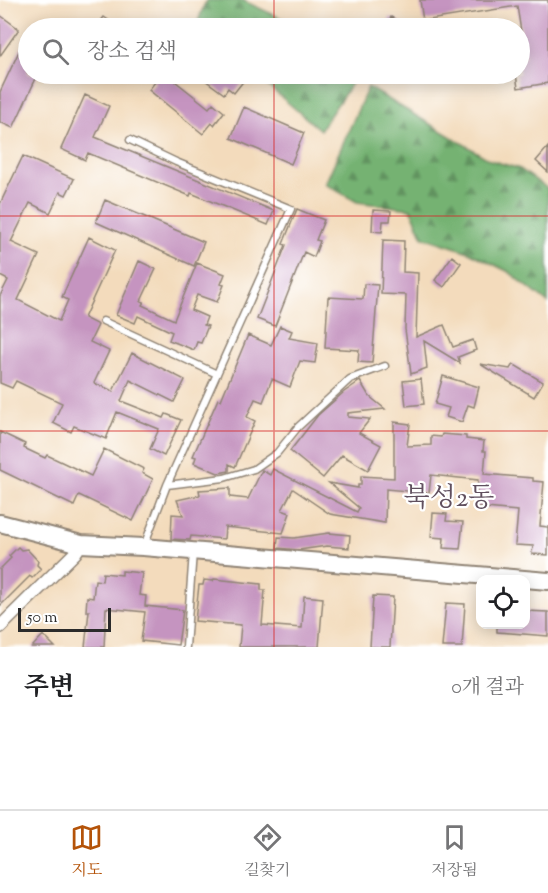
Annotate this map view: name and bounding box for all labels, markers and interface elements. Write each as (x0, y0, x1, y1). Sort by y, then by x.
search box (18, 18, 530, 84)
icon: search (39, 35, 72, 68)
text: 장소 검색 (87, 37, 177, 69)
district label: 북성2동 (404, 480, 494, 519)
map controls (476, 575, 530, 629)
button: locate (476, 575, 530, 629)
scale bar (18, 605, 111, 632)
text: 50 m (27, 607, 58, 630)
text: 주변 (24, 670, 74, 707)
text: 0개 결과 (451, 674, 524, 703)
tab: 지도 (70, 821, 103, 883)
tab: 길찾기 (244, 821, 291, 883)
tab: 저장됨 (431, 821, 478, 883)

